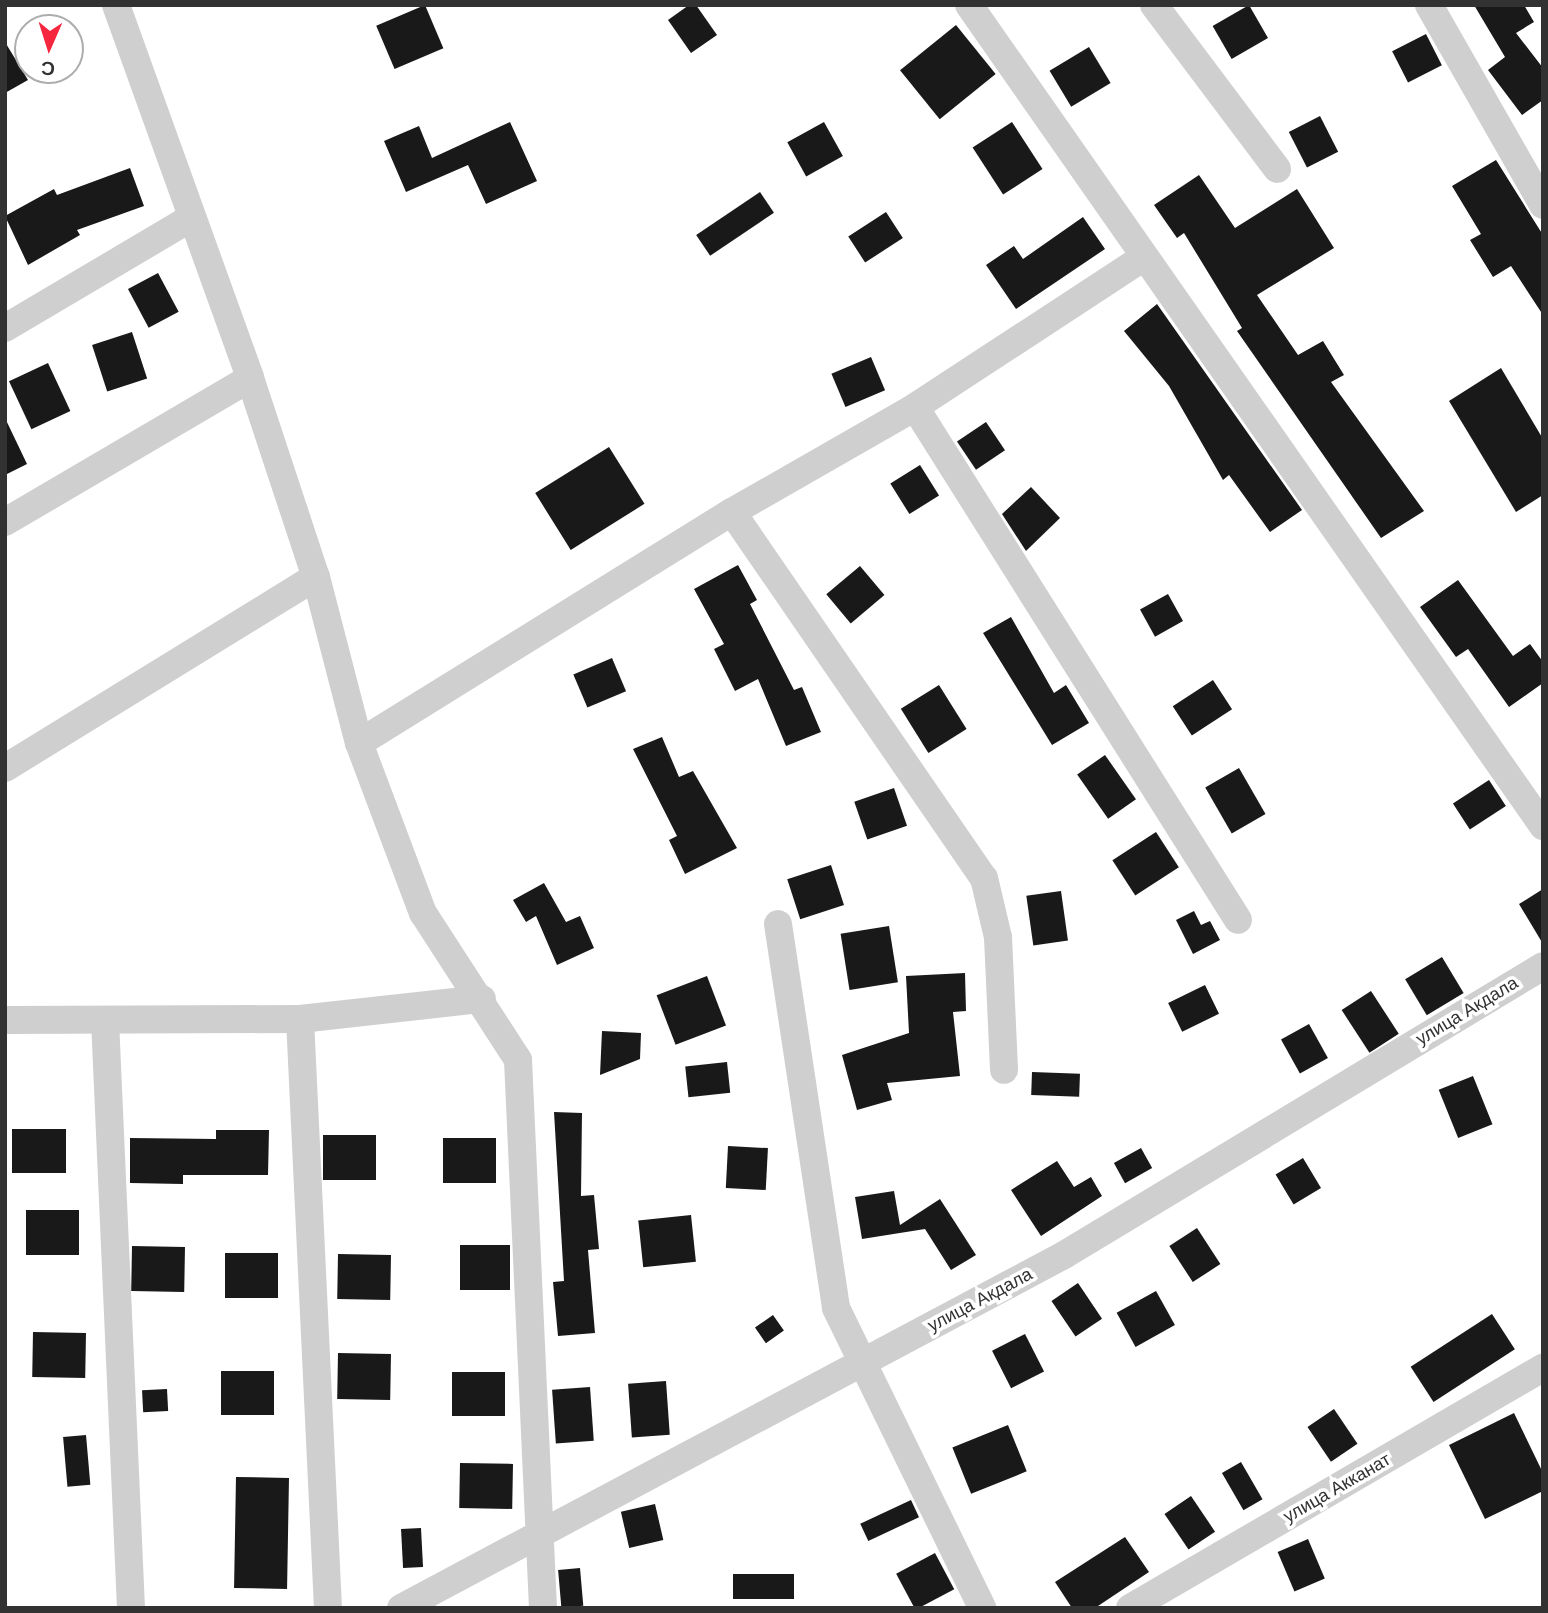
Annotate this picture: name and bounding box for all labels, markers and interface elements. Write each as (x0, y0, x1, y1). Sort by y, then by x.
north arrow (14, 14, 84, 84)
text: С (41, 58, 55, 79)
street label: улица Акдала (1412, 972, 1522, 1050)
street label: улица Акдала (924, 1263, 1036, 1337)
street label: улица Акканат (1279, 1449, 1395, 1527)

